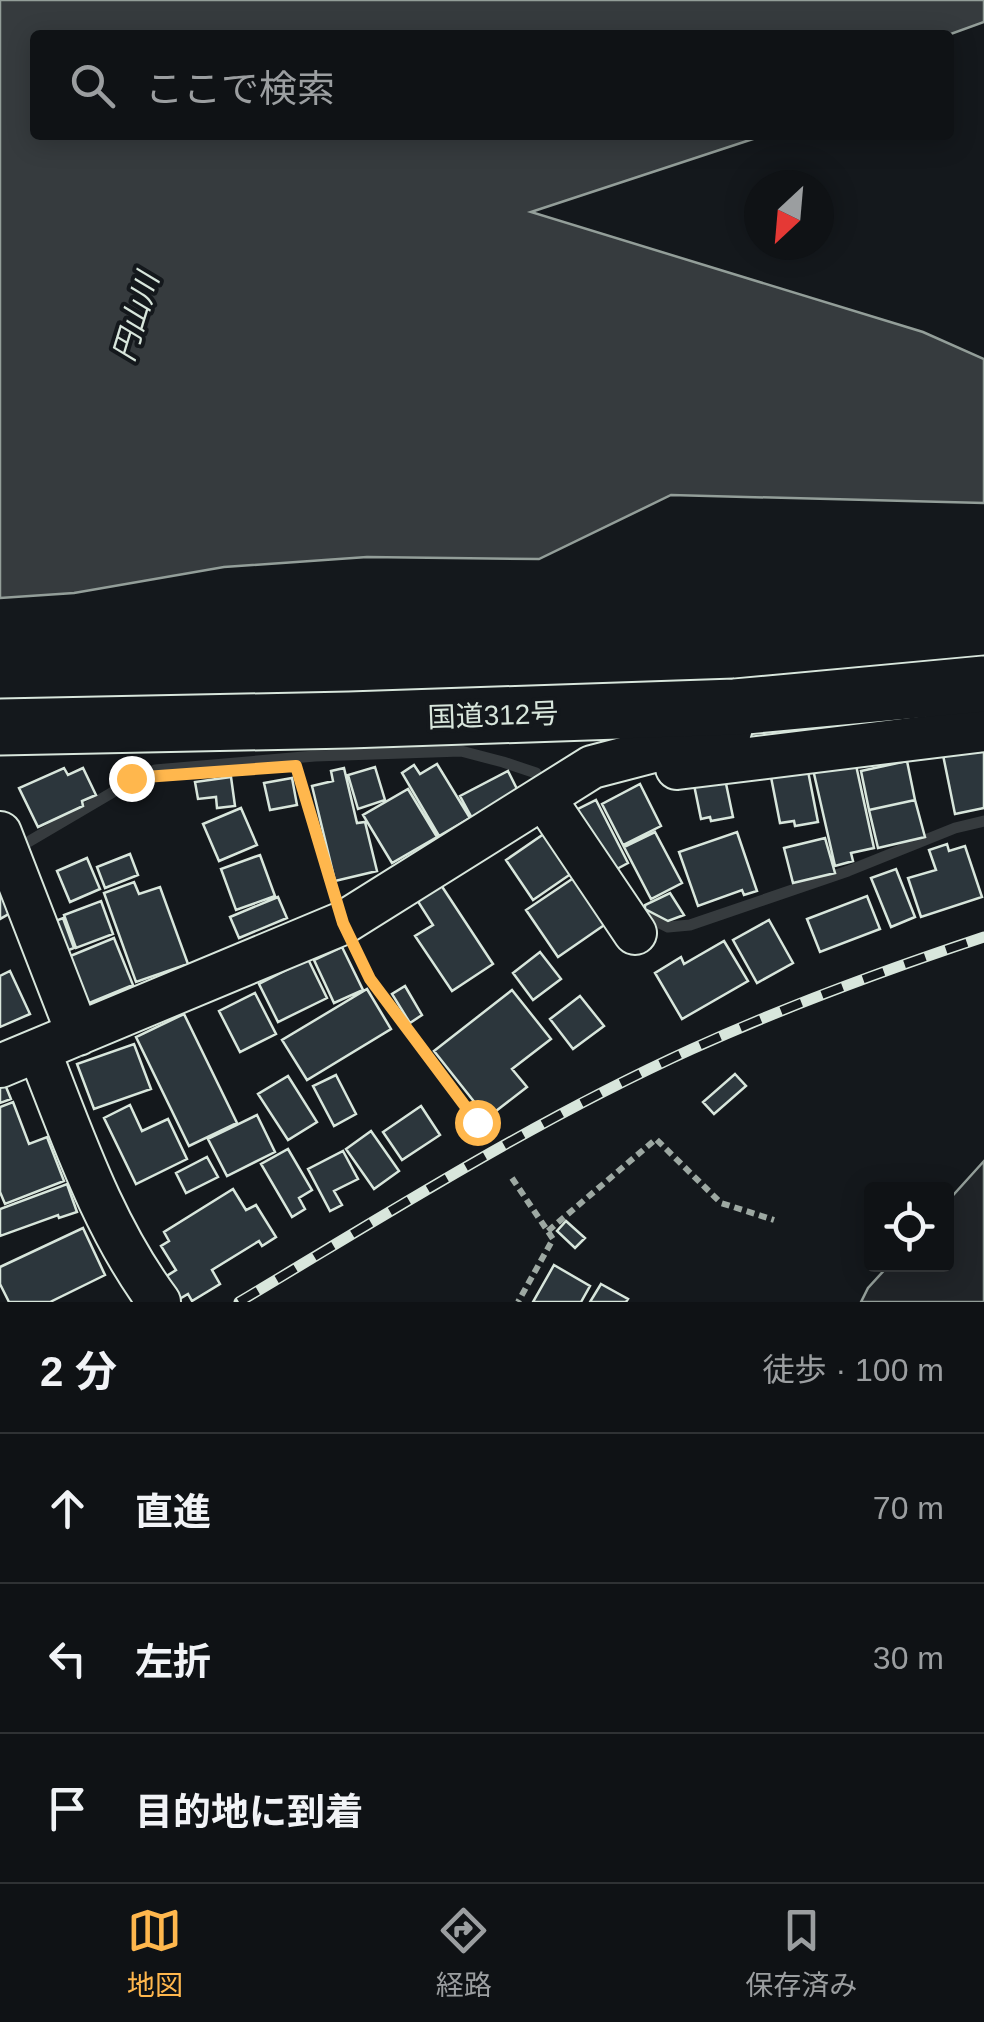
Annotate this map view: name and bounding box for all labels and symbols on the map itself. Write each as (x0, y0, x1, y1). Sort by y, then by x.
north arrow (744, 170, 834, 260)
water label: 円山川 (107, 266, 165, 365)
street label: 国道312号 (427, 698, 559, 733)
route end (109, 756, 155, 802)
route start (455, 1100, 501, 1146)

